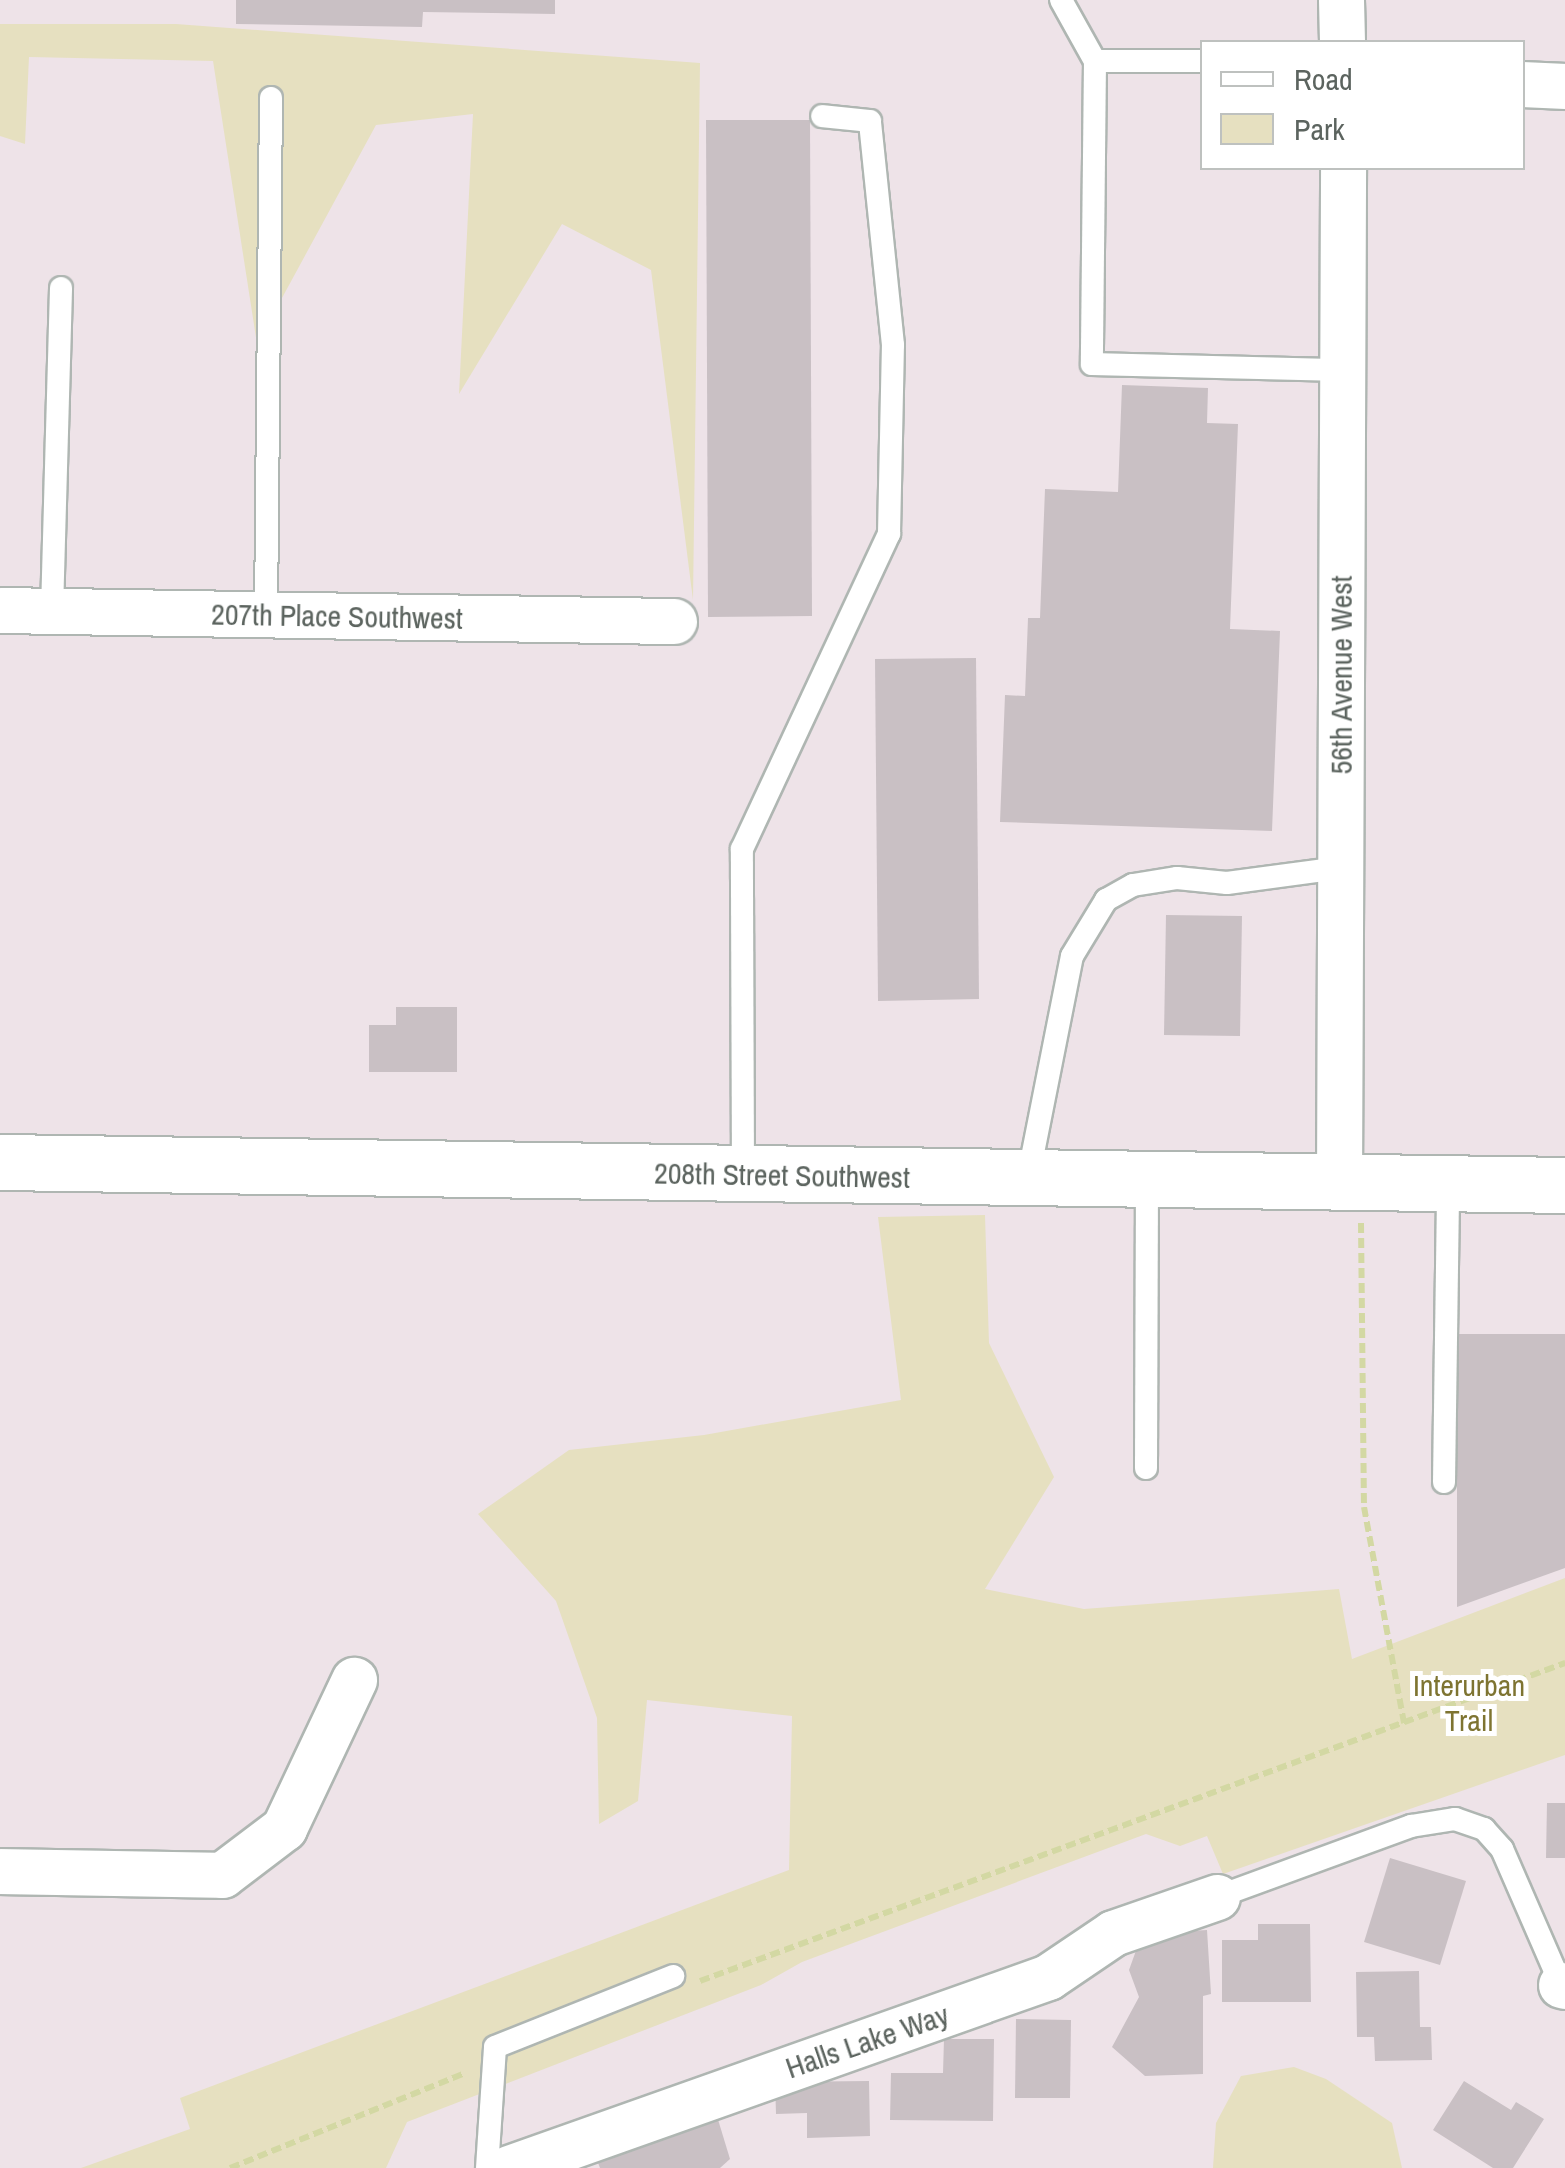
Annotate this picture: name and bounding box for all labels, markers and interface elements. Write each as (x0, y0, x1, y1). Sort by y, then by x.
legend (1200, 40, 1525, 170)
text: Road (1294, 59, 1353, 99)
text: Park (1294, 109, 1345, 149)
street label: 56th Avenue West (1323, 575, 1359, 775)
street label: 207th Place Southwest (211, 596, 463, 636)
street label: 208th Street Southwest (654, 1155, 910, 1195)
park label: Interurban Trail (1413, 1667, 1525, 1738)
street label: Halls Lake Way (781, 1996, 953, 2086)

